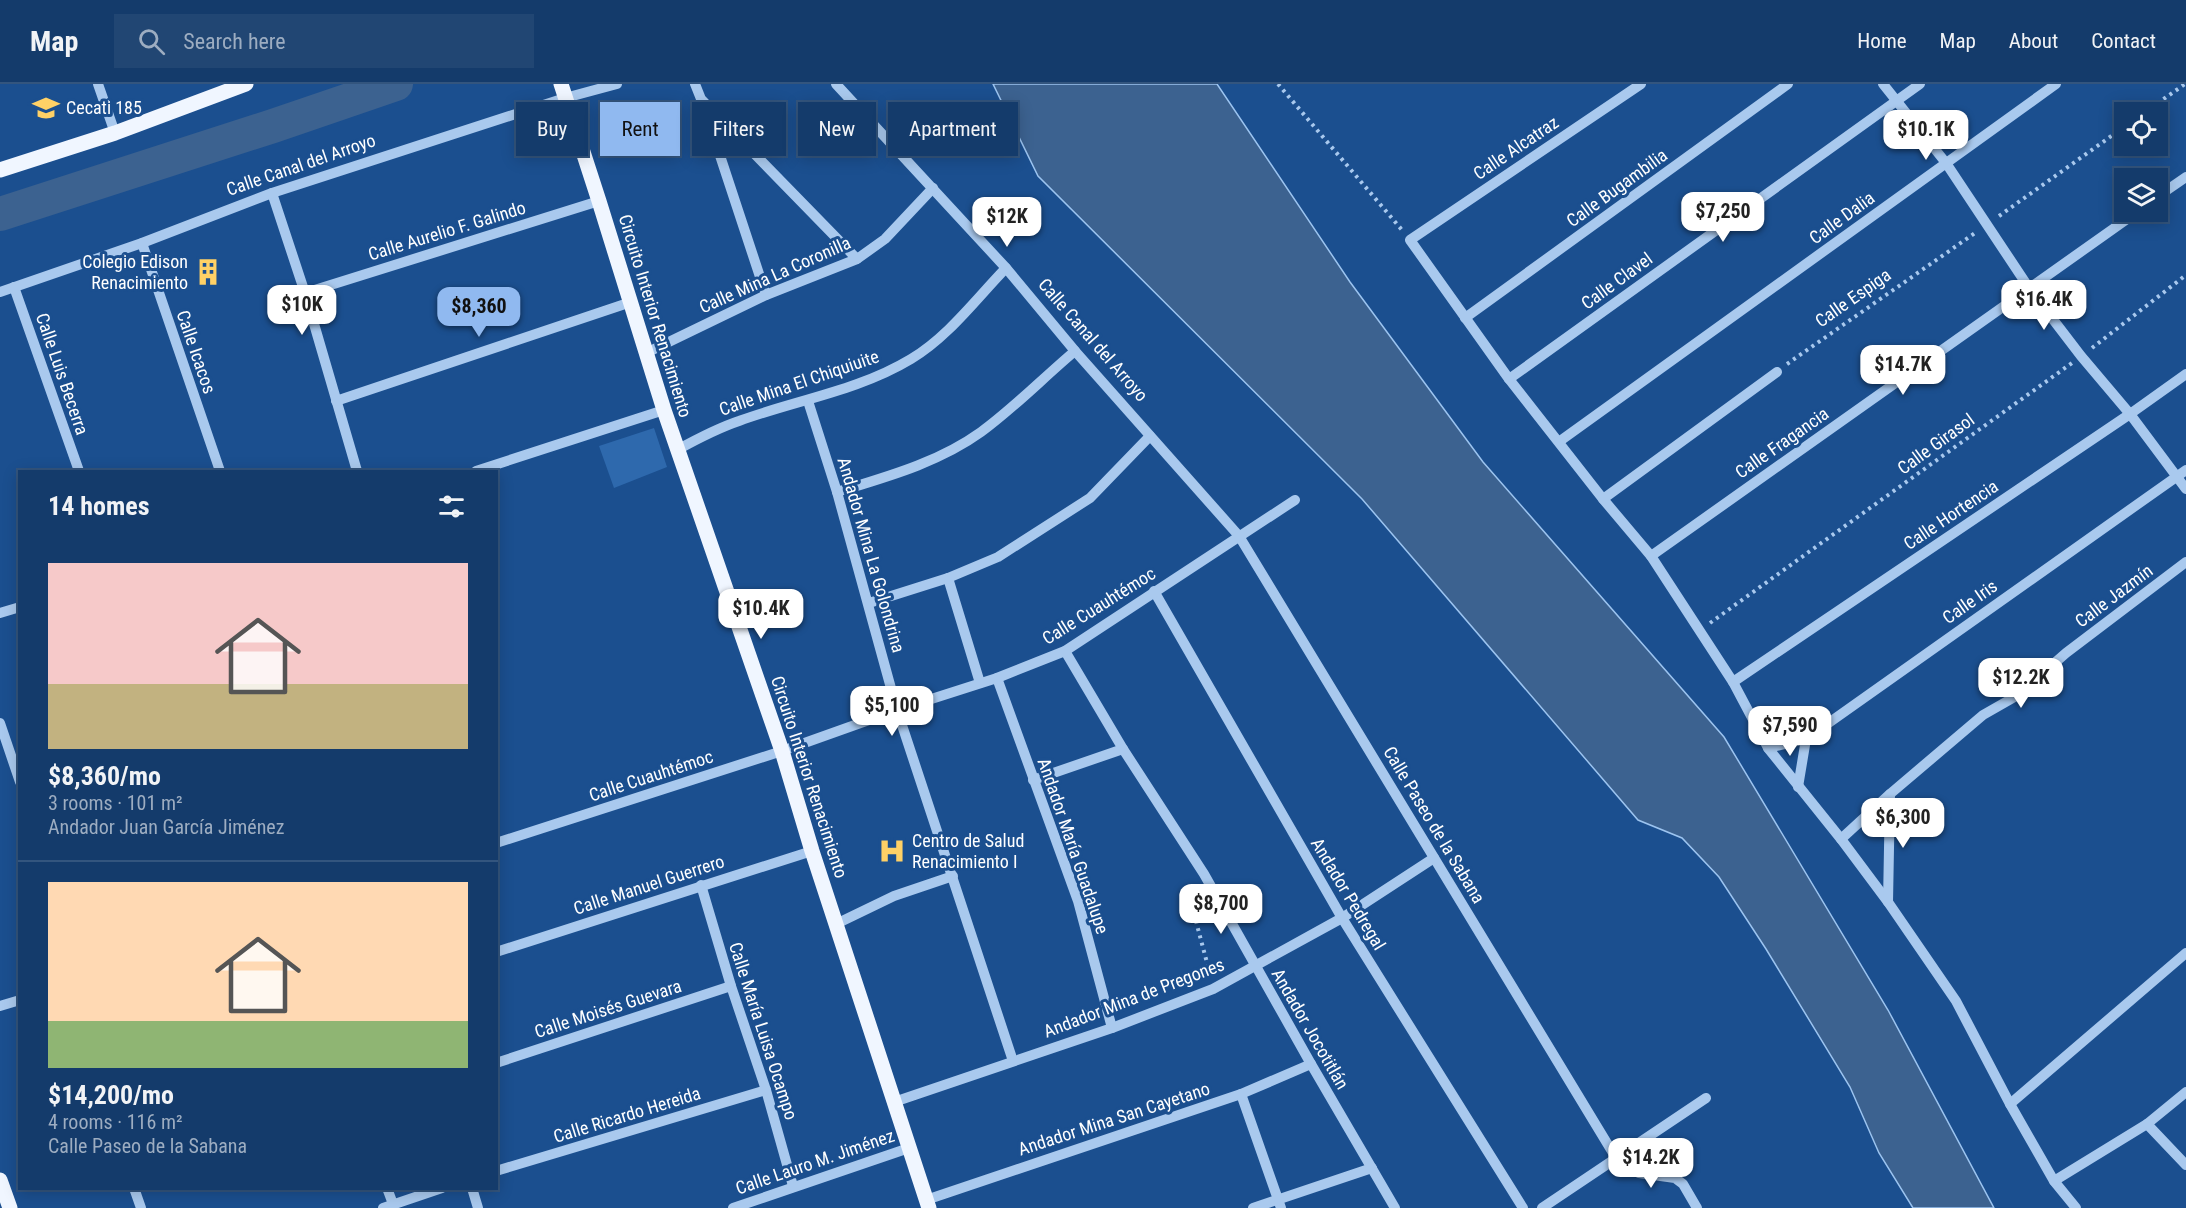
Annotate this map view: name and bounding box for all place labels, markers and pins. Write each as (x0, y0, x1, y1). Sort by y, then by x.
school or university icon: Cecati 185 (31, 93, 61, 123)
place label: Cecati 185 (66, 97, 142, 118)
pin: $10.1K (1877, 110, 1975, 161)
pin: $7,250 (1674, 192, 1772, 243)
pin: $12K (971, 197, 1043, 248)
place label: Colegio Edison Renacimiento (82, 251, 188, 293)
building icon: Colegio Edison Renacimiento (193, 257, 223, 287)
pin: $16.4K (1995, 280, 2093, 331)
pin: $10K (266, 285, 338, 336)
pin: $8,360 (430, 287, 528, 338)
pin: $14.7K (1854, 345, 1952, 396)
pin: $10.4K (712, 589, 810, 640)
pin: $12.2K (1972, 658, 2070, 709)
pin: $5,100 (843, 686, 941, 737)
pin: $7,590 (1741, 706, 1839, 757)
pin: $6,300 (1854, 798, 1952, 849)
place label: Centro de Salud Renacimiento I (912, 830, 1024, 872)
hospital icon: Centro de Salud Renacimiento I (877, 836, 907, 866)
pin: $8,700 (1172, 884, 1270, 935)
pin: $14.2K (1602, 1138, 1700, 1189)

